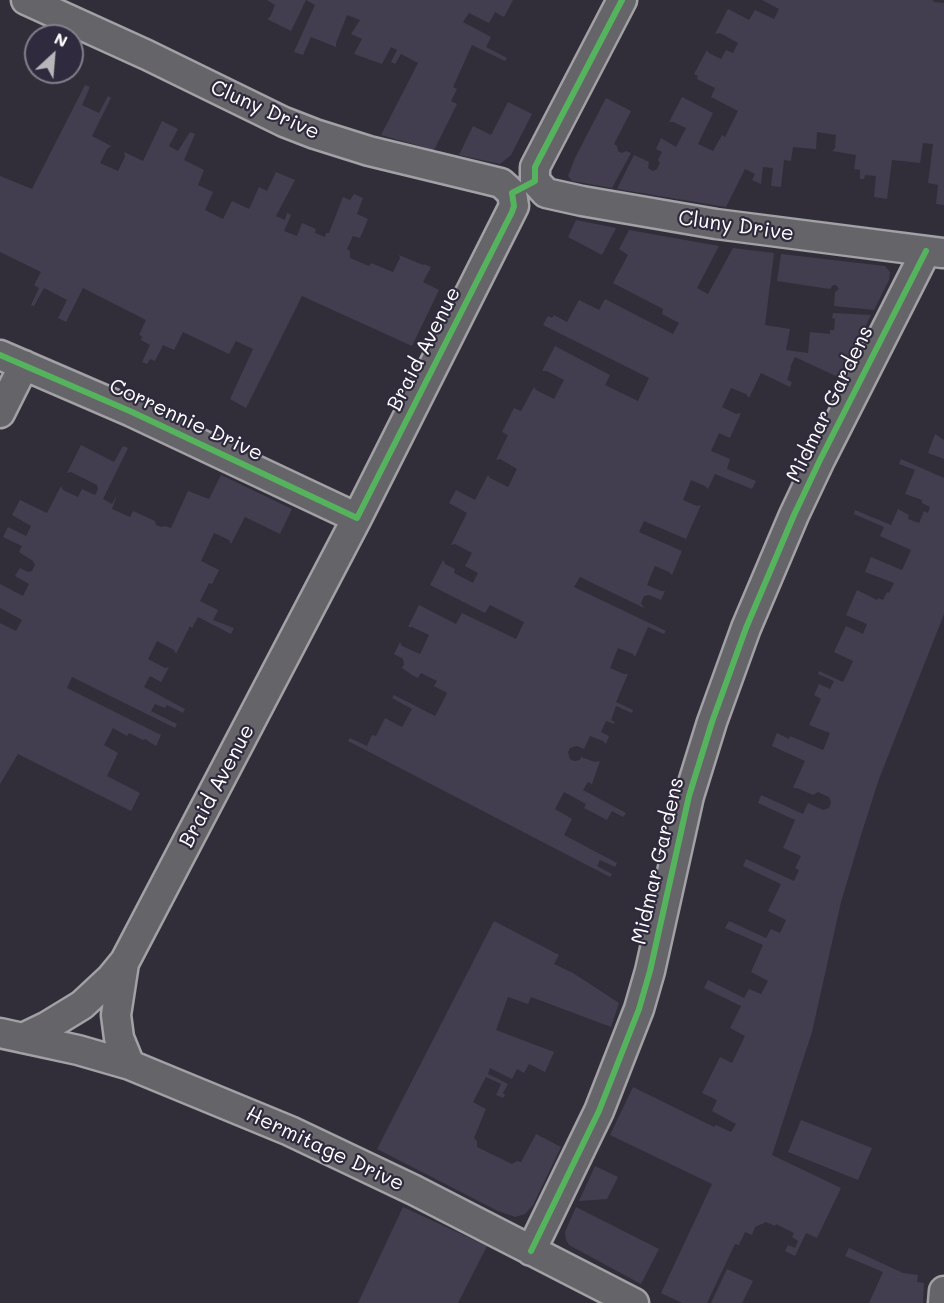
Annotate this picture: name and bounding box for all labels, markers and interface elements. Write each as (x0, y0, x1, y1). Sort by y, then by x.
north arrow (24, 24, 84, 84)
text: N (51, 27, 71, 51)
street label: Cluny Drive (207, 75, 323, 145)
street label: Cluny Drive (677, 205, 795, 247)
street label: Braid Avenue (382, 283, 466, 415)
street label: Midmar Gardens (781, 322, 879, 486)
street label: Corrennie Drive (105, 373, 267, 467)
street label: Braid Avenue (174, 720, 260, 852)
street label: Midmar Gardens (627, 775, 689, 947)
street label: Hermitage Drive (242, 1101, 408, 1197)

